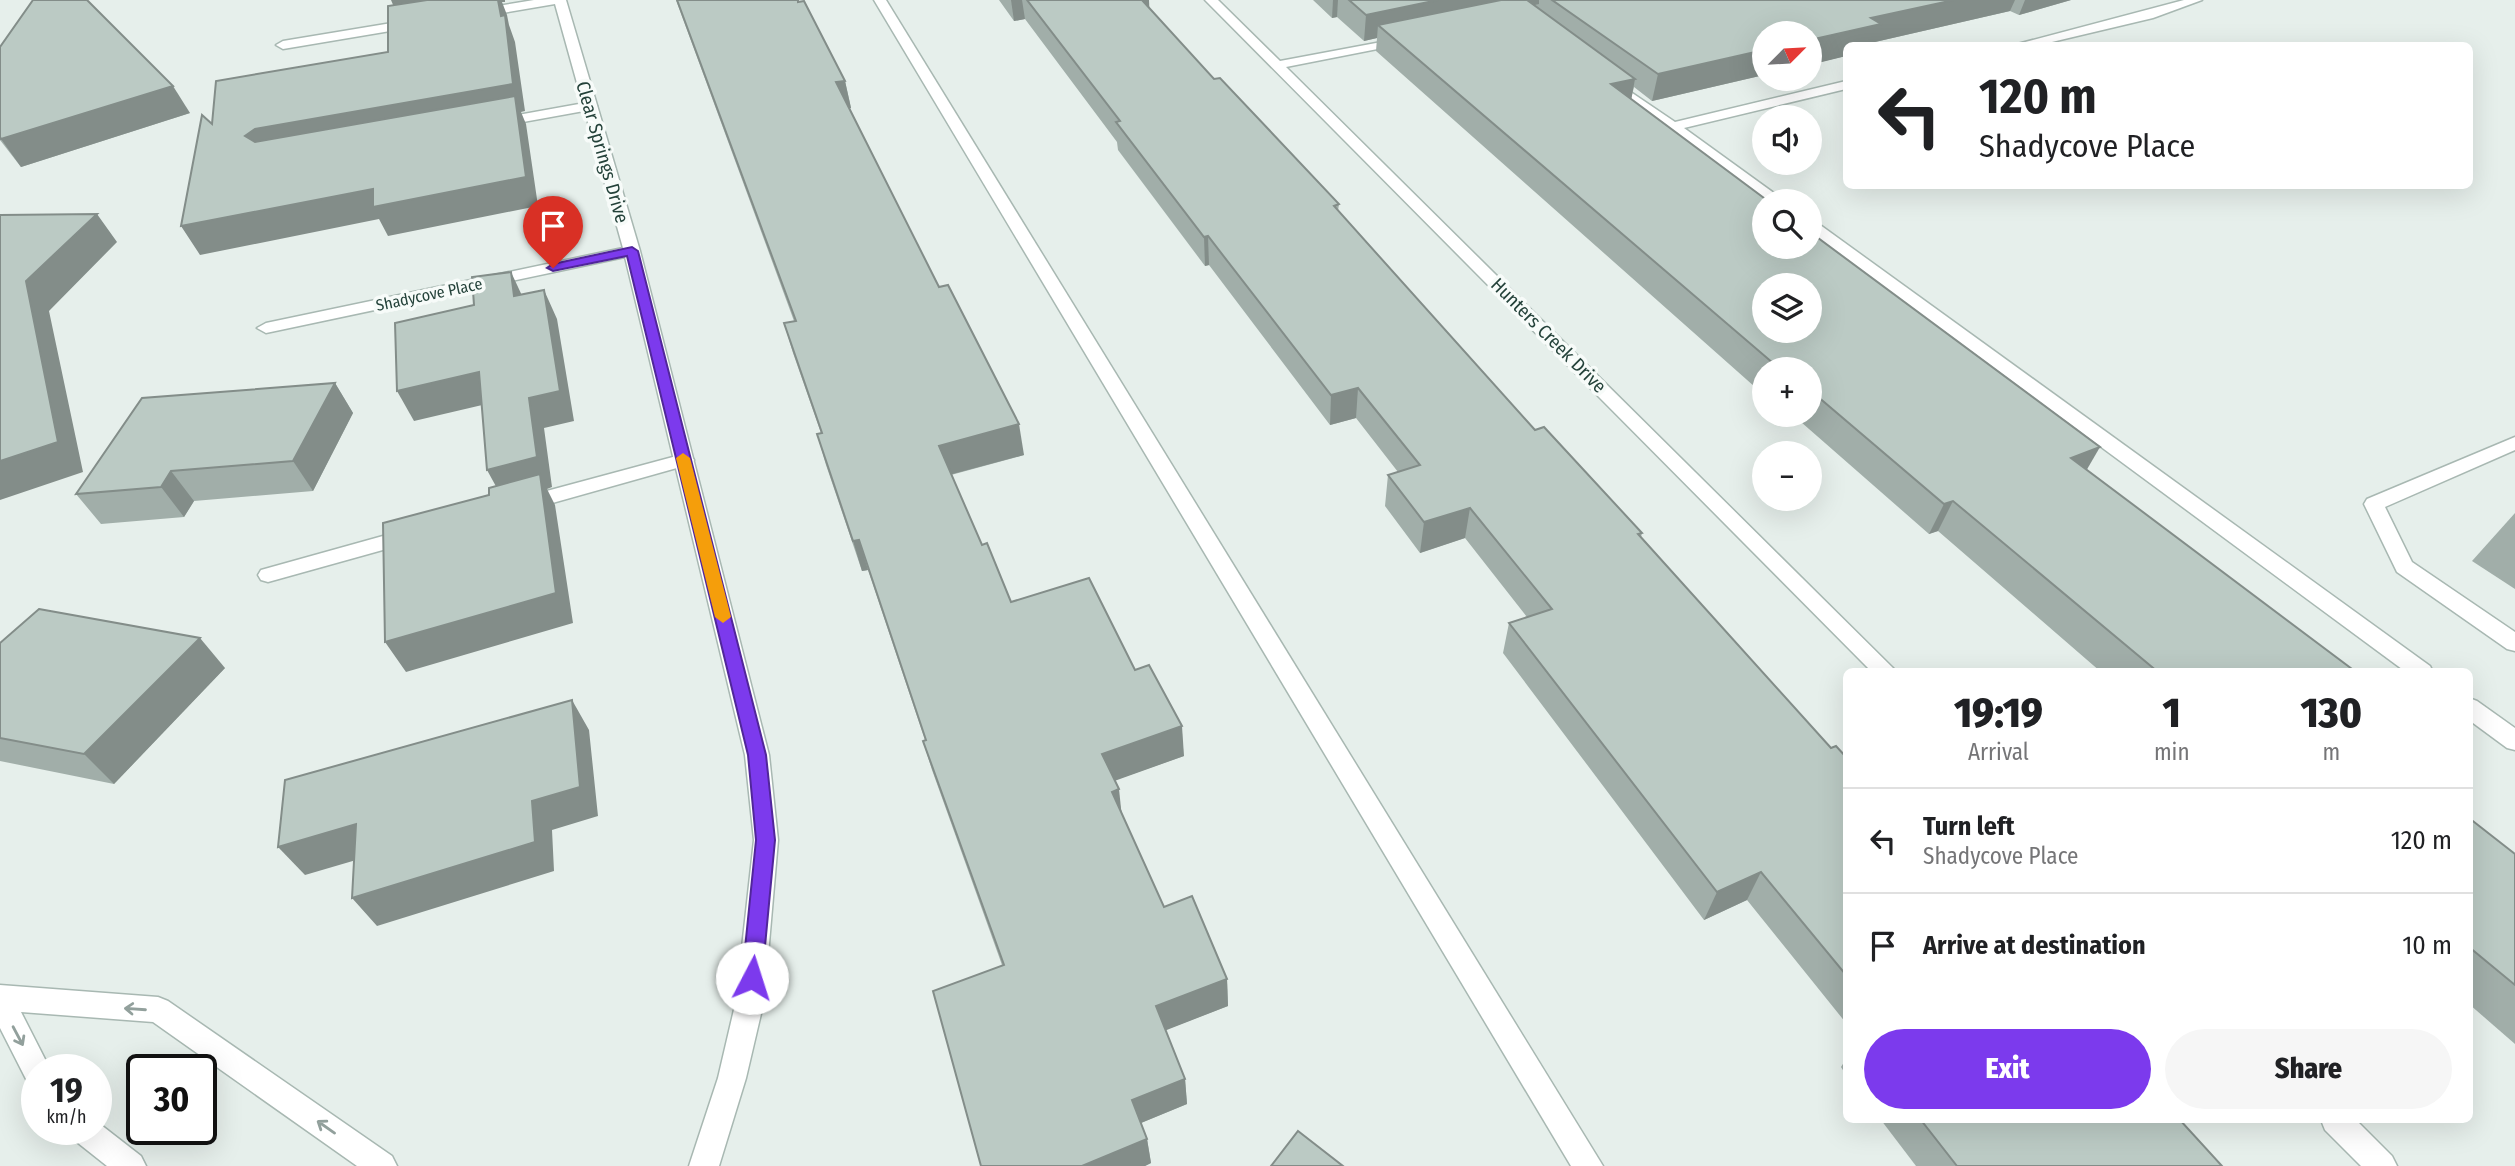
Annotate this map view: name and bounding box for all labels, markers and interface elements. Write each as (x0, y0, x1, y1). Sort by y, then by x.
north arrow (1752, 21, 1822, 91)
map controls (1752, 21, 1822, 511)
text: 120 m (1979, 67, 2097, 126)
icon: left (1864, 70, 1955, 161)
street label: Clear Springs Drive (571, 79, 634, 226)
button: sound (1752, 105, 1822, 175)
text: Shadycove Place (1979, 127, 2195, 165)
button: search (1752, 189, 1822, 259)
pin (523, 196, 583, 268)
icon: arrive (534, 207, 572, 245)
street label: Hunters Creek Drive (1486, 273, 1611, 398)
button: layers (1752, 273, 1822, 343)
street label: Shadycove Place (374, 274, 484, 315)
button: + (1752, 357, 1822, 427)
button: − (1752, 441, 1822, 511)
text: 19:19 (1954, 688, 2043, 738)
text: 1 (2163, 688, 2181, 738)
text: 130 (2300, 688, 2362, 738)
text: Arrival (1968, 738, 2029, 766)
text: min (2154, 738, 2190, 766)
text: m (2322, 738, 2340, 766)
text: Turn left (1923, 811, 2015, 842)
icon: left (1864, 822, 1902, 860)
text: 120 m (2391, 825, 2452, 856)
text: Shadycove Place (1923, 842, 2078, 870)
icon: arrive (1864, 927, 1902, 965)
text: Arrive at destination (1923, 930, 2146, 961)
text: 10 m (2402, 930, 2452, 961)
position arrow (715, 941, 789, 1015)
one-way arrow (124, 1002, 147, 1015)
one-way arrow (12, 1025, 26, 1045)
button: Exit (1864, 1029, 2151, 1109)
button: Share (2165, 1029, 2452, 1109)
speed limit sign: 30 (126, 1054, 217, 1145)
text: 19 (50, 1069, 83, 1111)
text: km/h (46, 1106, 87, 1128)
one-way arrow (317, 1120, 336, 1134)

